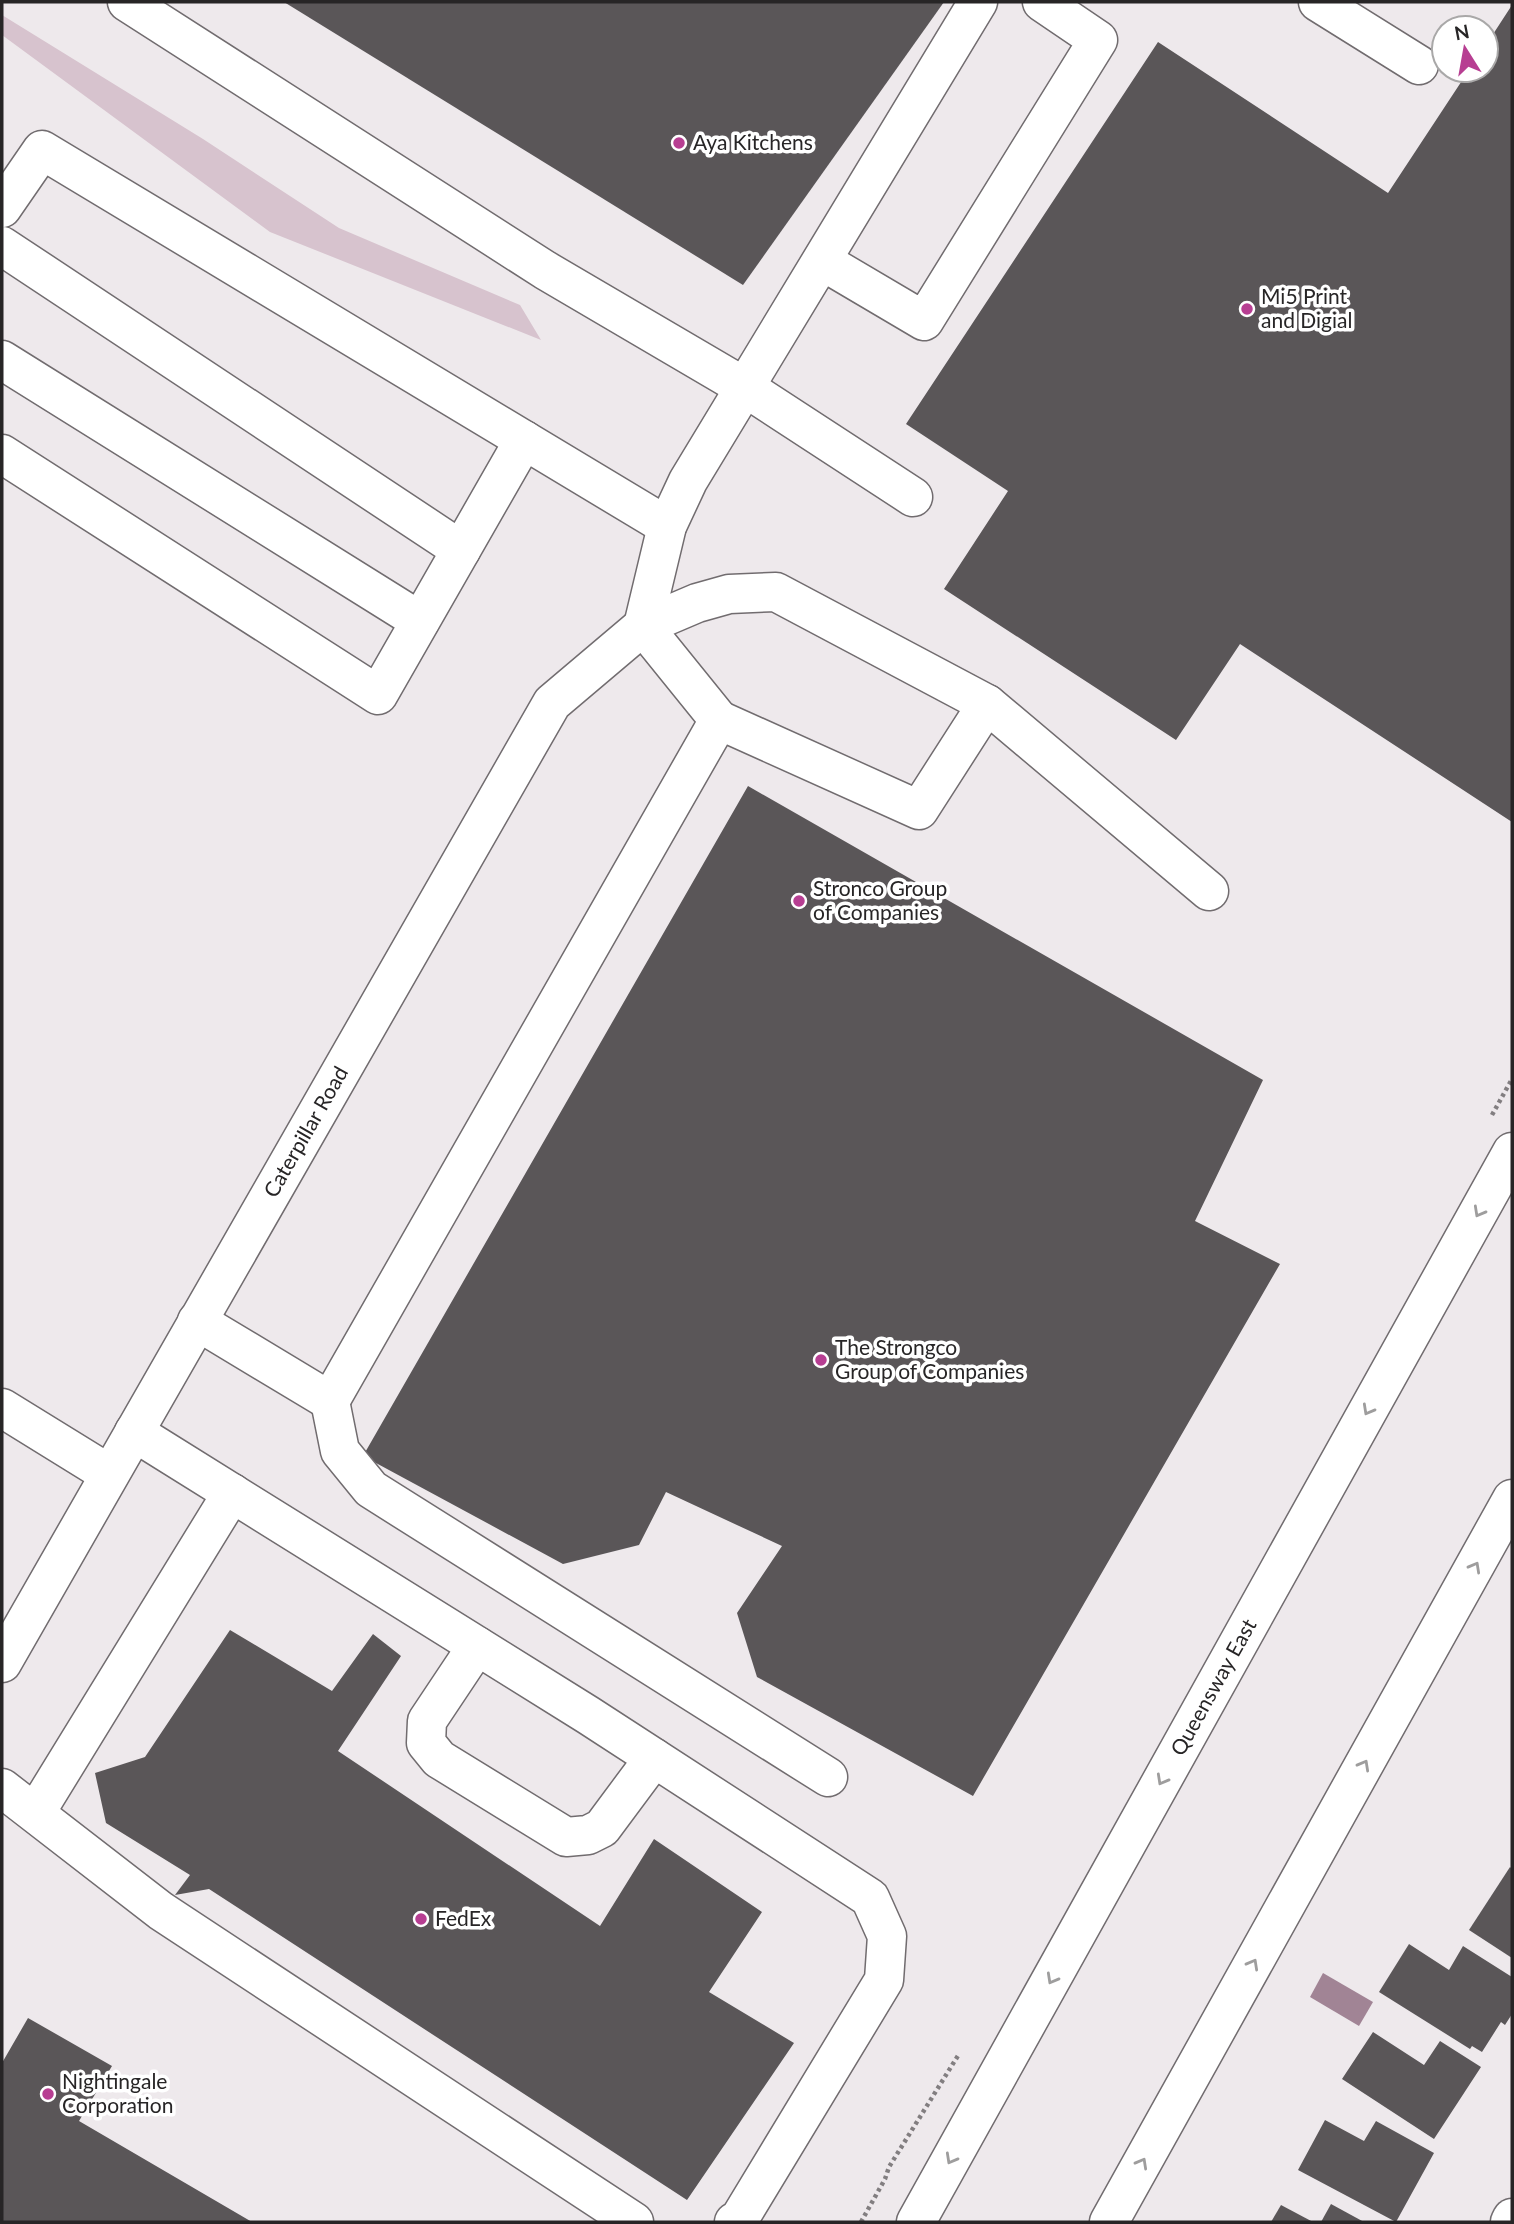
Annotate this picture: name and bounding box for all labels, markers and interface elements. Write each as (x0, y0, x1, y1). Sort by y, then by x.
north arrow (1430, 14, 1500, 84)
text: N (1452, 19, 1471, 45)
place label: Aya Kitchens (693, 129, 813, 154)
marker: Aya Kitchens (671, 135, 687, 151)
place label: Mi5 Print and Digial (1261, 283, 1352, 332)
marker: Mi5 Print and Digial (1239, 301, 1255, 317)
place label: Stronco Group of Companies (813, 875, 947, 924)
marker: Stronco Group of Companies (791, 893, 807, 909)
street label: Caterpillar Road (258, 1061, 352, 1201)
one-way arrow (1474, 1204, 1487, 1217)
place label: The Strongco Group of Companies (835, 1334, 1024, 1383)
marker: The Strongco Group of Companies (813, 1352, 829, 1368)
one-way arrow (1363, 1403, 1376, 1416)
one-way arrow (1467, 1561, 1480, 1574)
street label: Queensway East (1164, 1613, 1261, 1759)
one-way arrow (1356, 1760, 1369, 1773)
one-way arrow (1157, 1773, 1170, 1786)
place label: FedEx (435, 1905, 492, 1930)
marker: FedEx (413, 1911, 429, 1927)
one-way arrow (1245, 1959, 1258, 1971)
one-way arrow (1047, 1972, 1060, 1984)
place label: Nightingale Corporation (62, 2068, 173, 2117)
marker: Nightingale Corporation (40, 2086, 56, 2102)
one-way arrow (946, 2152, 959, 2165)
one-way arrow (1134, 2157, 1147, 2170)

